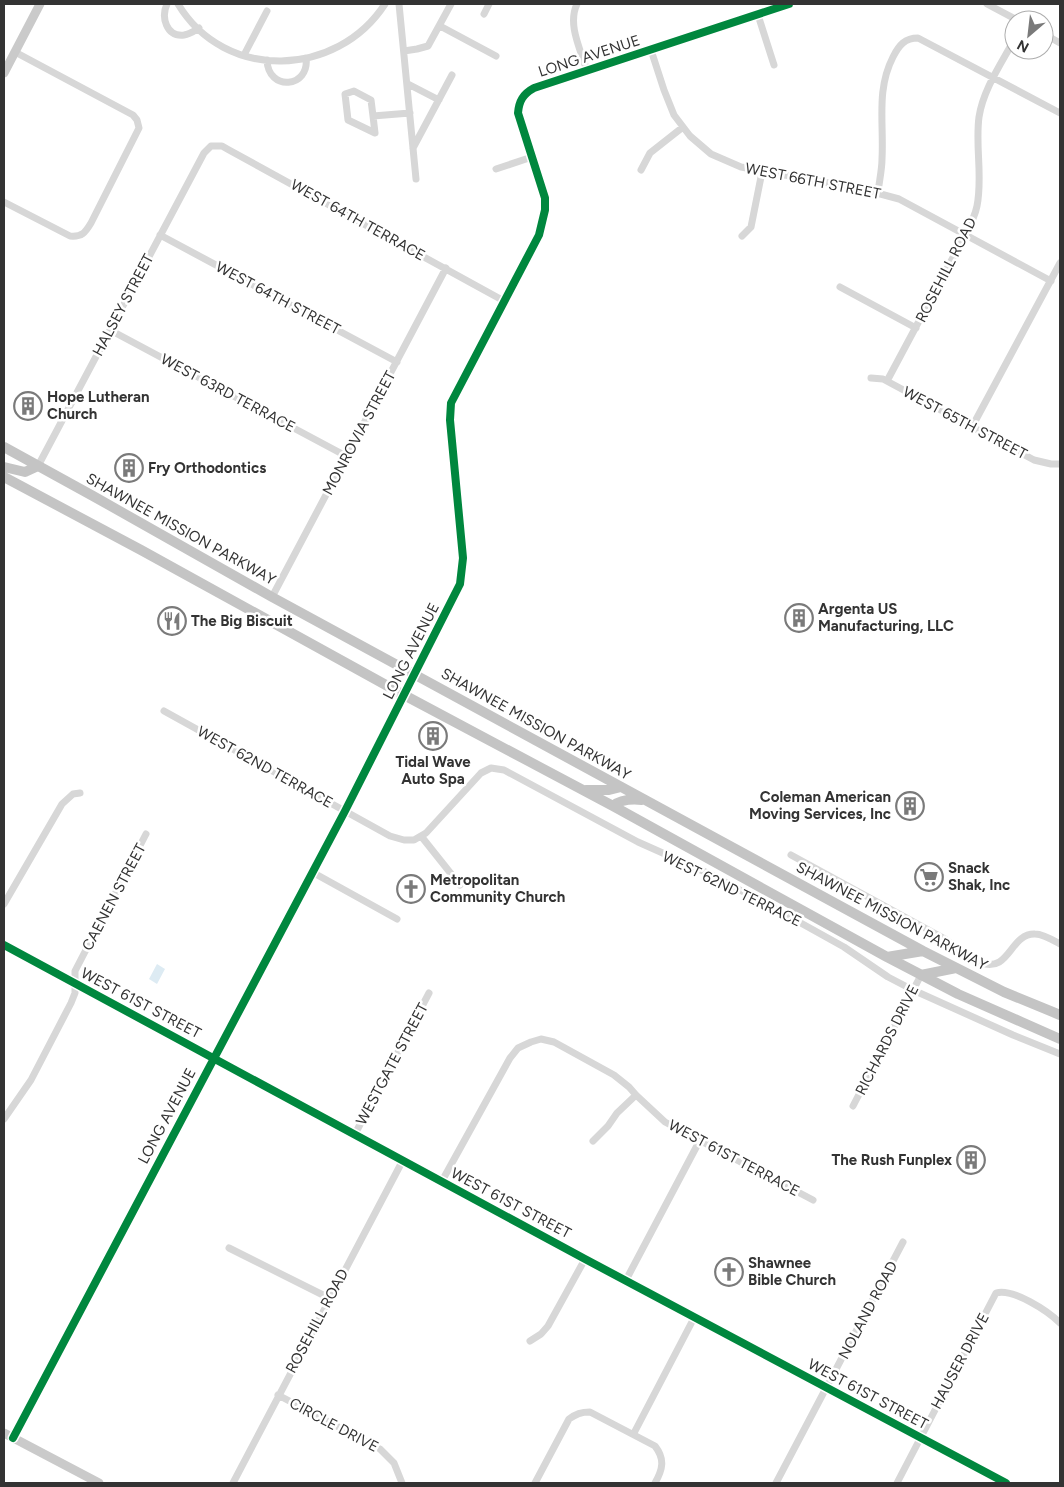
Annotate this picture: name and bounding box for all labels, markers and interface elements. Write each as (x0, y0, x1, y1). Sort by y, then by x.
north arrow (1004, 10, 1054, 60)
street label: LONG AVENUE (536, 31, 642, 81)
text: N (1014, 36, 1032, 56)
street label: WEST 66TH STREET (744, 159, 883, 203)
street label: WEST 64TH TERRACE (288, 176, 428, 264)
street label: ROSEHILL ROAD (912, 215, 980, 325)
street label: HALSEY STREET (89, 250, 158, 359)
street label: WEST 64TH STREET (213, 258, 344, 339)
street label: WEST 63RD TERRACE (158, 350, 298, 436)
street label: MONROVIA STREET (319, 367, 400, 498)
street label: WEST 65TH STREET (900, 383, 1031, 464)
place label: Hope Lutheran Church (47, 388, 150, 423)
building icon: Hope Lutheran Church (13, 391, 43, 421)
building icon: Fry Orthodontics (114, 453, 144, 483)
place label: Fry Orthodontics (148, 459, 266, 477)
street label: SHAWNEE MISSION PARKWAY (83, 469, 279, 589)
street label: LONG AVENUE (379, 600, 443, 702)
place label: Argenta US Manufacturing, LLC (818, 600, 954, 635)
building icon: Argenta US Manufacturing, LLC (784, 603, 814, 633)
restaurant icon: The Big Biscuit (157, 606, 187, 636)
place label: The Big Biscuit (191, 612, 293, 630)
street label: SHAWNEE MISSION PARKWAY (438, 664, 634, 784)
building icon: Tidal Wave Auto Spa (418, 721, 448, 751)
street label: WEST 62ND TERRACE (194, 722, 336, 812)
place label: Tidal Wave Auto Spa (395, 753, 471, 788)
place label: Coleman American Moving Services, Inc (749, 788, 891, 823)
building icon: Coleman American Moving Services, Inc (895, 791, 925, 821)
street label: CAENEN STREET (78, 840, 150, 954)
street label: WEST 62ND TERRACE (660, 847, 804, 931)
street label: SHAWNEE MISSION PARKWAY (793, 858, 991, 974)
place label: Snack Shak, Inc (948, 859, 1010, 894)
supermarket icon: Snack Shak, Inc (914, 862, 944, 892)
place label: Metropolitan Community Church (430, 871, 565, 906)
church icon: Metropolitan Community Church (396, 874, 426, 904)
street label: WEST 61ST STREET (78, 964, 205, 1043)
street label: RICHARDS DRIVE (851, 982, 923, 1098)
street label: WESTGATE STREET (352, 999, 432, 1128)
street label: LONG AVENUE (134, 1065, 200, 1167)
street label: WEST 61ST TERRACE (665, 1116, 803, 1200)
building icon: The Rush Funplex (956, 1145, 986, 1175)
place label: The Rush Funplex (832, 1151, 952, 1169)
street label: WEST 61ST STREET (448, 1164, 575, 1243)
place label: Shawnee Bible Church (748, 1254, 836, 1289)
church icon: Shawnee Bible Church (714, 1257, 744, 1287)
street label: NOLAND ROAD (835, 1258, 901, 1362)
street label: ROSEHILL ROAD (282, 1266, 352, 1376)
street label: HAUSER DRIVE (927, 1310, 993, 1412)
street label: WEST 61ST STREET (805, 1355, 932, 1434)
street label: CIRCLE DRIVE (286, 1394, 382, 1456)

